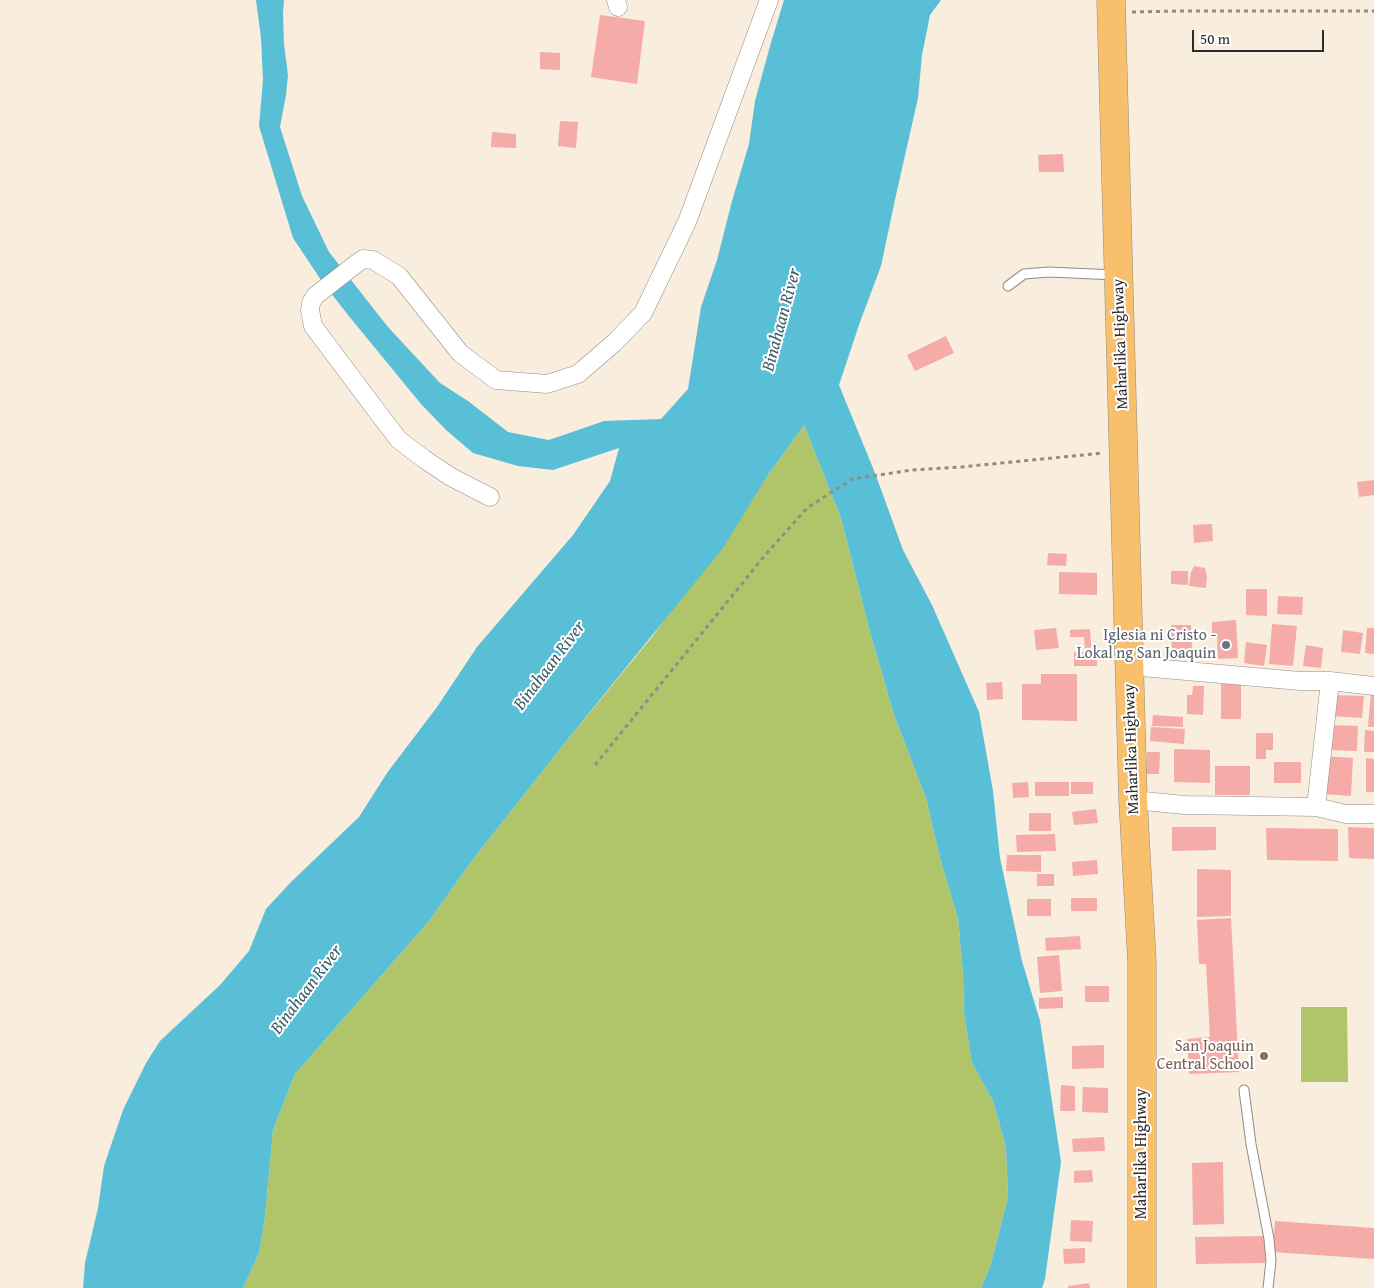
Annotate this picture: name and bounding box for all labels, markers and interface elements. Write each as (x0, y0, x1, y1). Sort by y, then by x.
scale bar (1194, 20, 1326, 52)
text: 50 m (1200, 28, 1230, 49)
water label: Binahaan River (758, 266, 806, 374)
street label: Maharlika Highway (1109, 278, 1133, 410)
water label: Binahaan River (510, 617, 590, 715)
place label: Iglesia ni Cristo - Lokal ng San Joaquin (1077, 626, 1216, 664)
marker: Iglesia ni Cristo - Lokal ng San Joaquin (1220, 639, 1232, 651)
street label: Maharlika Highway (1120, 683, 1144, 815)
water label: Binahaan River (267, 941, 347, 1039)
place label: San Joaquin Central School (1157, 1037, 1254, 1075)
marker: San Joaquin Central School (1258, 1050, 1270, 1062)
street label: Maharlika Highway (1132, 1089, 1152, 1219)

